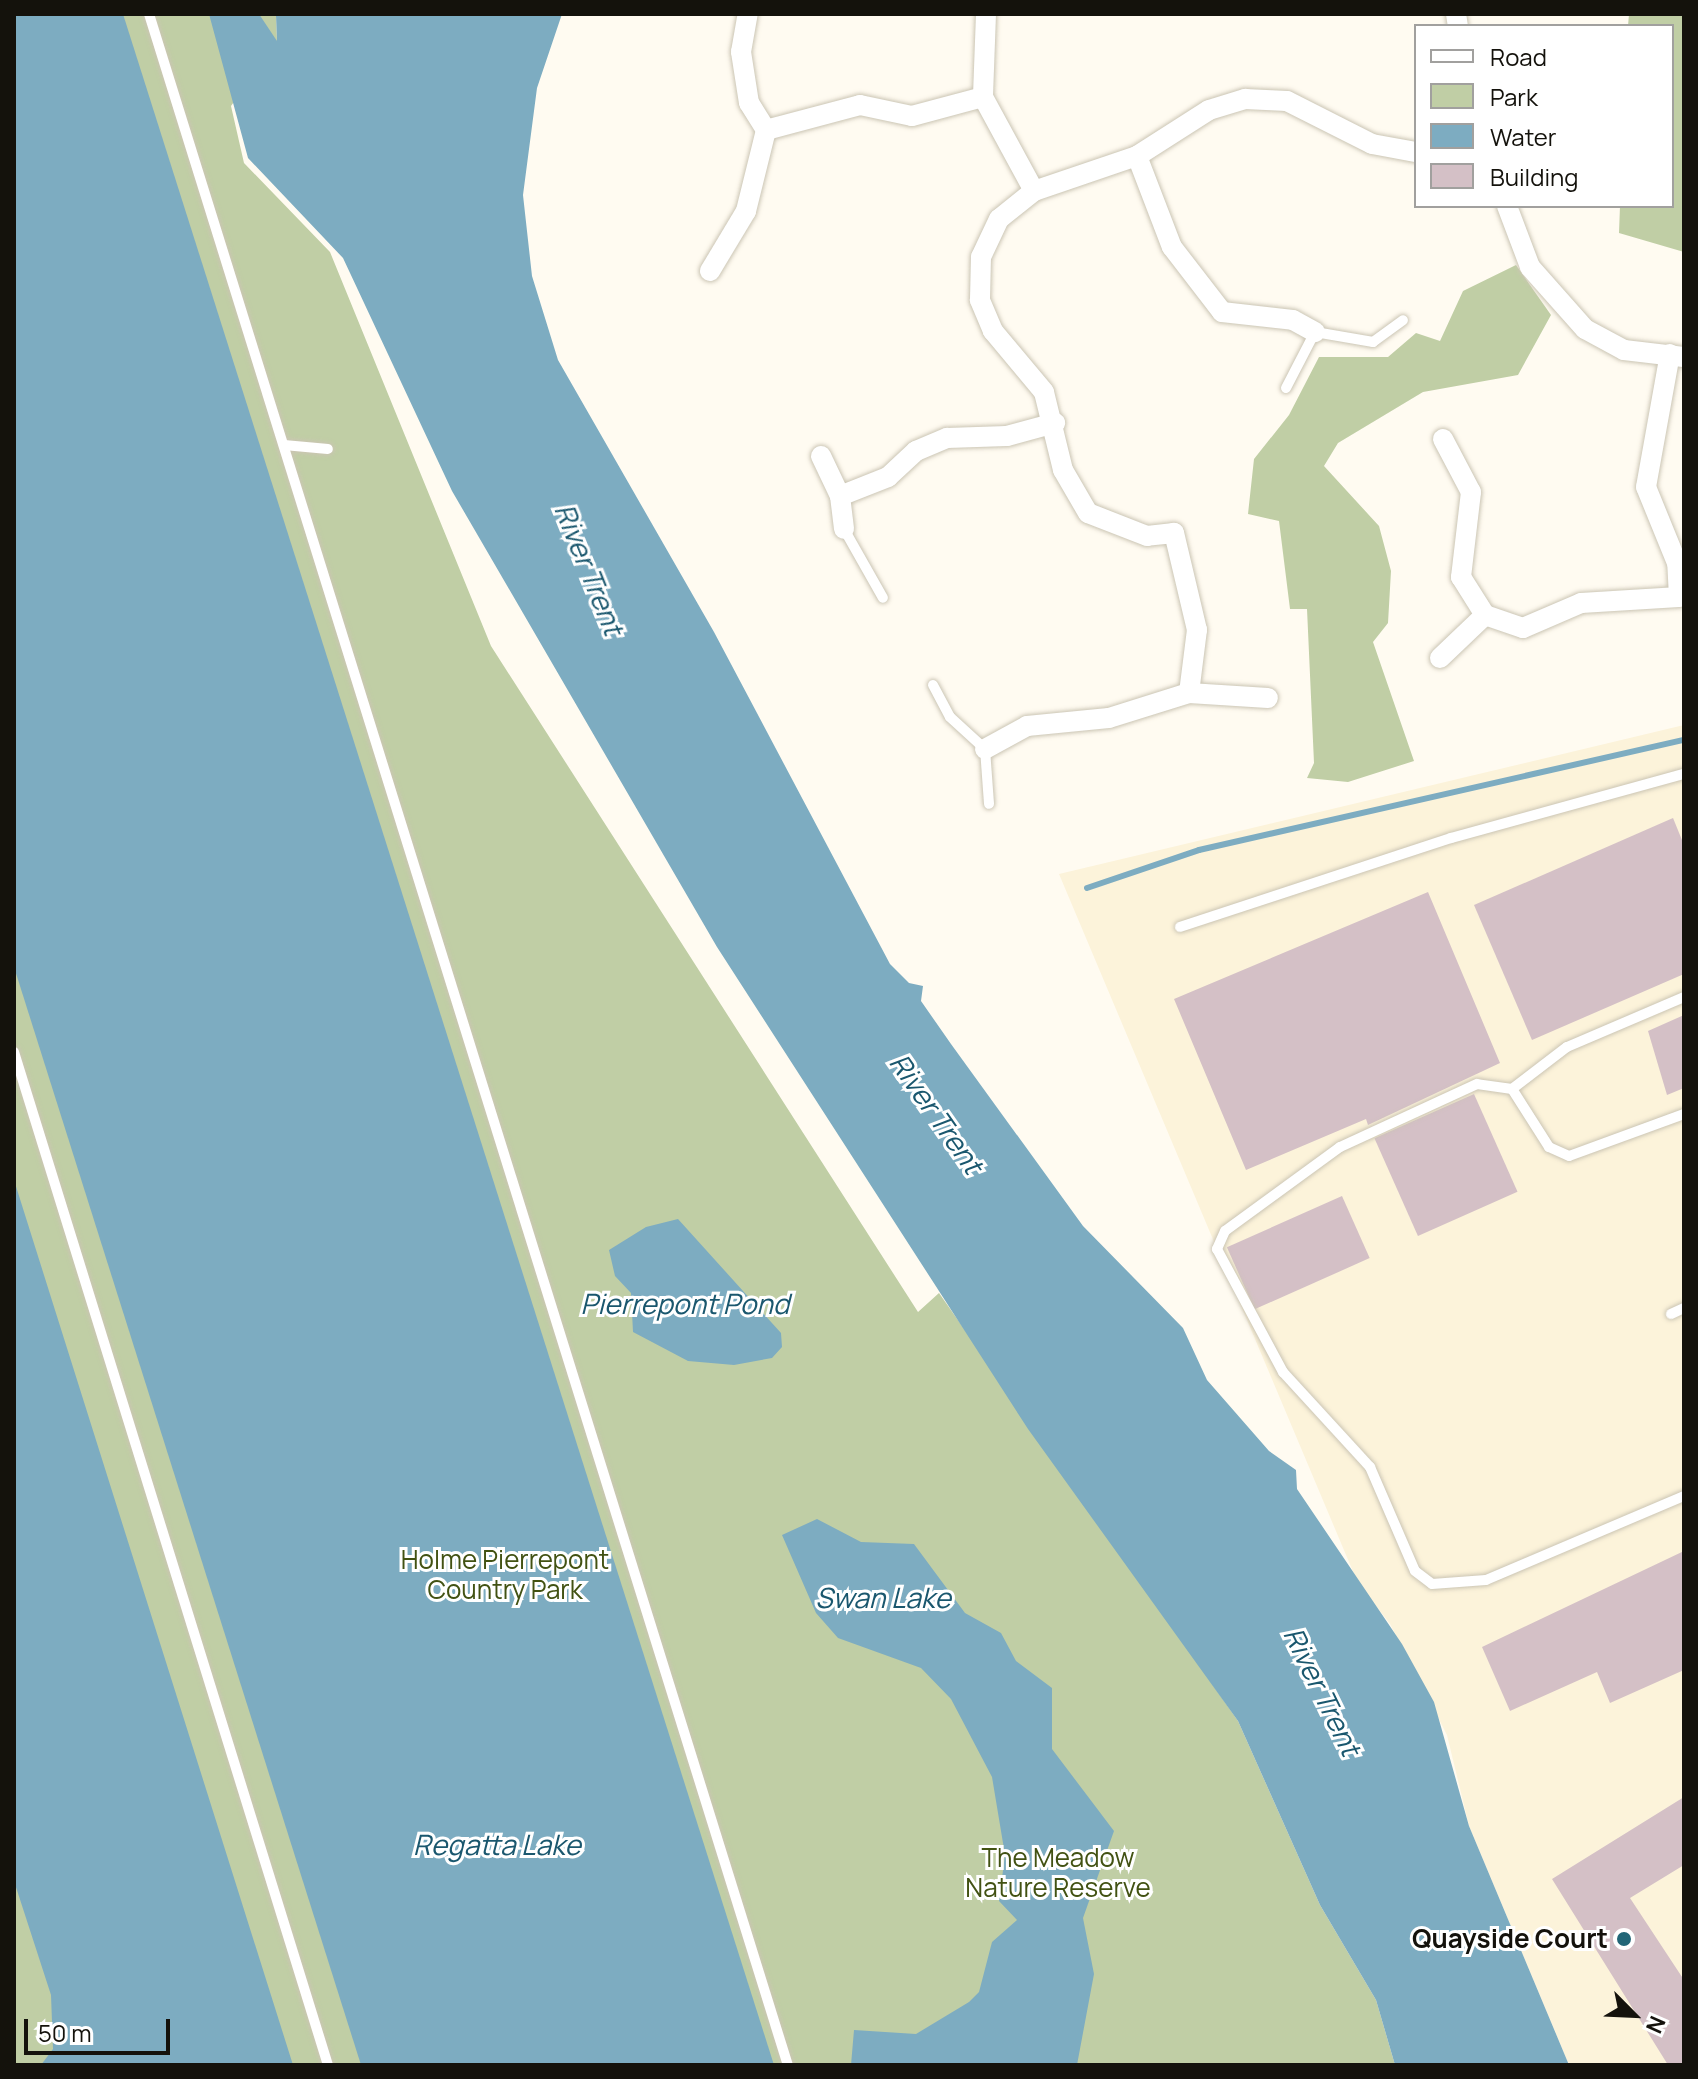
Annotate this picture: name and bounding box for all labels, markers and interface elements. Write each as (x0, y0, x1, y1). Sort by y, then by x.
legend (1414, 24, 1674, 208)
text: Road (1490, 40, 1547, 73)
text: Park (1490, 80, 1538, 113)
text: Water (1490, 120, 1557, 153)
text: Building (1490, 160, 1578, 193)
water label: River Trent (548, 498, 632, 640)
water label: River Trent (883, 1047, 991, 1179)
water label: Pierrepont Pond (581, 1286, 789, 1320)
park label: Holme Pierrepont Country Park (401, 1544, 609, 1606)
water label: Swan Lake (815, 1580, 951, 1614)
water label: River Trent (1277, 1621, 1369, 1761)
water label: Regatta Lake (413, 1827, 581, 1861)
park label: The Meadow Nature Reserve (965, 1842, 1151, 1904)
place label: Quayside Court (1412, 1923, 1608, 1955)
marker: Quayside Court (1615, 1930, 1633, 1948)
north arrow (1594, 1975, 1674, 2055)
scale bar (28, 2003, 174, 2053)
text: N (1639, 2011, 1673, 2038)
text: 50 m (38, 2016, 92, 2049)

